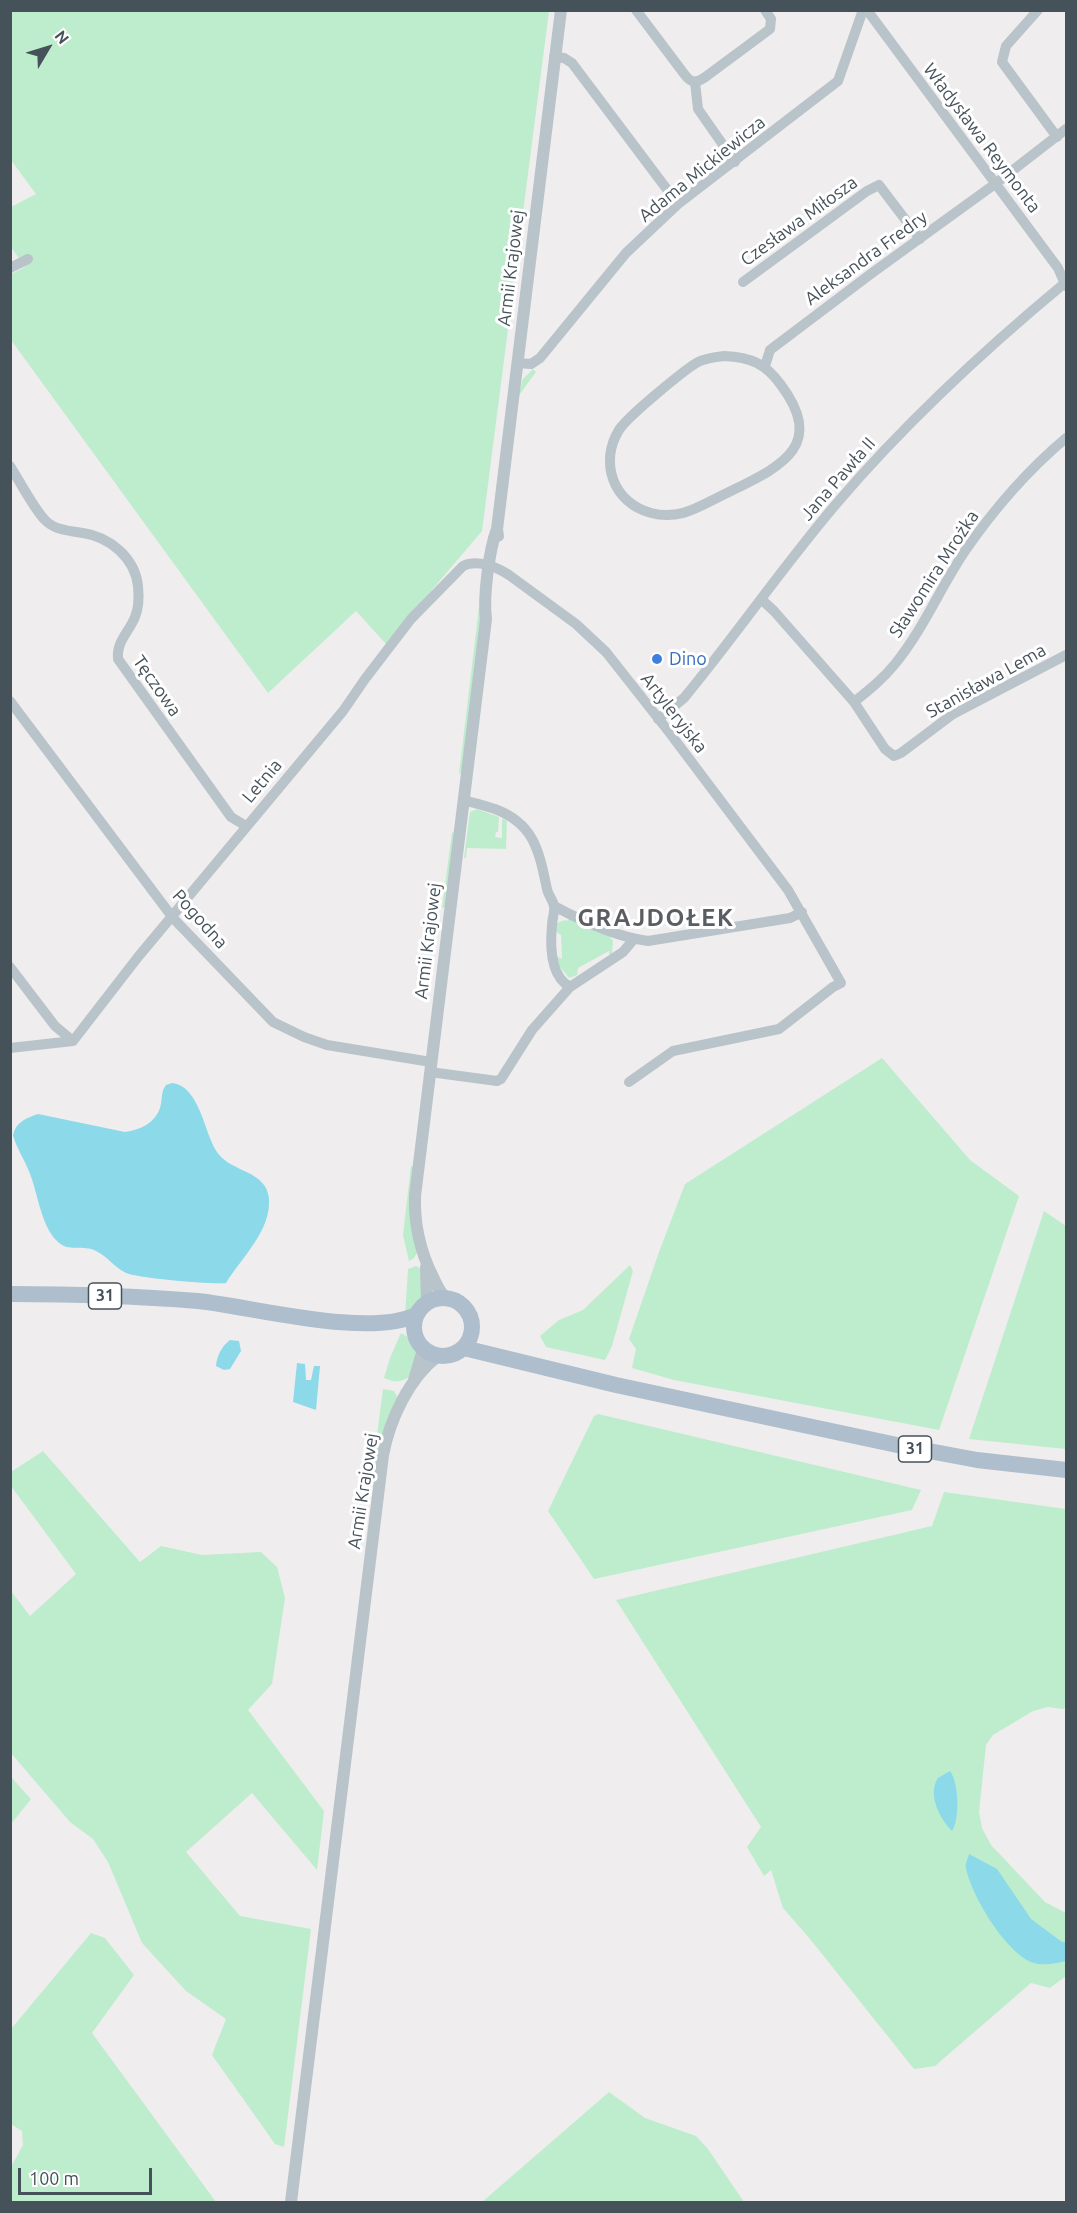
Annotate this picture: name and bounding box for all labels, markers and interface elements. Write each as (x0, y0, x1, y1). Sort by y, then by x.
north arrow (18, 18, 78, 78)
text: N (51, 27, 73, 47)
street label: Władysława Reymonta (919, 59, 1045, 217)
street label: Adama Mickiewicza (634, 111, 770, 227)
street label: Czesława Miłosza (736, 171, 862, 271)
street label: Aleksandra Fredry (801, 206, 931, 310)
street label: Armii Krajowej (493, 209, 529, 327)
street label: Jana Pawła II (796, 433, 880, 525)
street label: Sławomira Mrożka (885, 506, 983, 642)
street label: Stanisława Lema (922, 639, 1050, 723)
place label: Dino (669, 648, 707, 670)
street label: Tęczowa (128, 651, 186, 721)
marker: Dino (650, 652, 664, 666)
street label: Artyleryjska (636, 669, 712, 757)
street label: Letnia (238, 755, 286, 807)
street label: Armii Krajowej (410, 882, 446, 1000)
street label: Pogodna (168, 885, 232, 953)
district label: GRAJDOŁEK (577, 904, 735, 932)
road number: 31 (88, 1283, 122, 1309)
street label: Armii Krajowej (343, 1431, 383, 1551)
road number: 31 (898, 1436, 932, 1462)
scale bar (21, 2156, 154, 2194)
text: 100 m (29, 2168, 79, 2188)

